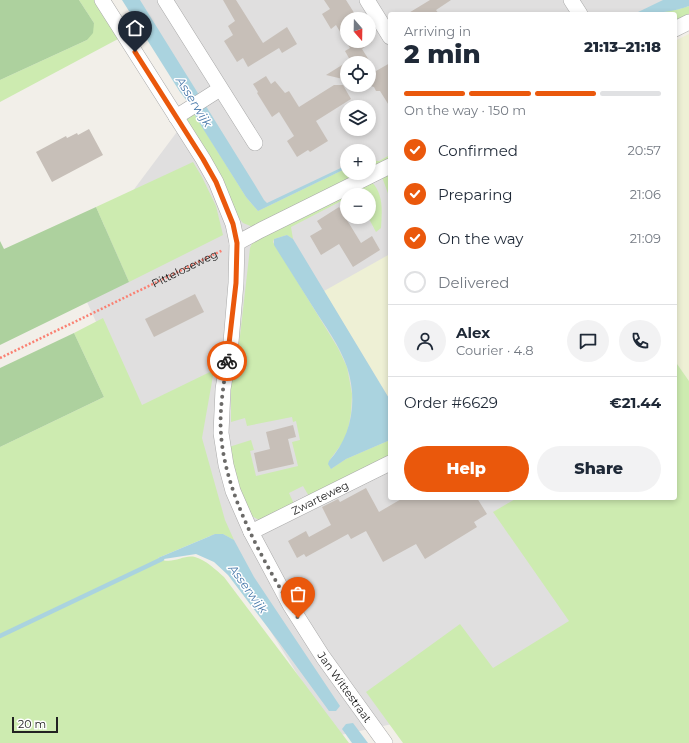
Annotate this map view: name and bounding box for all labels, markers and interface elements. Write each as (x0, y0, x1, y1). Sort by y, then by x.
pin (118, 11, 152, 52)
north arrow (340, 12, 376, 48)
map controls (340, 12, 376, 224)
icon: home (124, 17, 146, 39)
text: Arriving in (404, 23, 471, 39)
text: 21:13–21:18 (584, 37, 661, 56)
text: 2 min (404, 38, 481, 70)
button: locate (340, 56, 376, 92)
water label: Asserwijk (173, 73, 216, 130)
button: layers (340, 100, 376, 136)
text: On the way · 150 m (404, 102, 526, 118)
icon: check (404, 139, 426, 161)
text: Confirmed (438, 141, 518, 160)
text: 20:57 (627, 142, 661, 158)
button: + (340, 144, 376, 180)
icon: check (404, 183, 426, 205)
text: Preparing (438, 185, 513, 204)
text: 21:06 (630, 186, 661, 202)
button: − (340, 188, 376, 224)
icon: check (404, 227, 426, 249)
text: On the way (438, 229, 523, 248)
text: 21:09 (630, 230, 661, 246)
street label: Pitteloseweg (149, 247, 220, 291)
text: Delivered (438, 273, 510, 292)
button: person (404, 320, 446, 362)
button: chat (567, 320, 609, 362)
button: phone (619, 320, 661, 362)
text: Alex (456, 323, 490, 342)
courier (207, 341, 247, 381)
text: Courier · 4.8 (456, 342, 534, 358)
icon: bike (216, 350, 238, 372)
text: Order #6629 (404, 393, 498, 412)
text: €21.44 (610, 393, 661, 412)
button: Help (404, 446, 529, 492)
button: Share (537, 446, 661, 492)
street label: Zwarteweg (289, 478, 351, 518)
water label: Asserwijk (225, 561, 272, 617)
pin (281, 577, 315, 618)
icon: bag (287, 583, 309, 605)
street label: Jan Wittestraat (314, 648, 375, 726)
scale bar (12, 715, 58, 734)
text: 20 m (18, 717, 46, 731)

